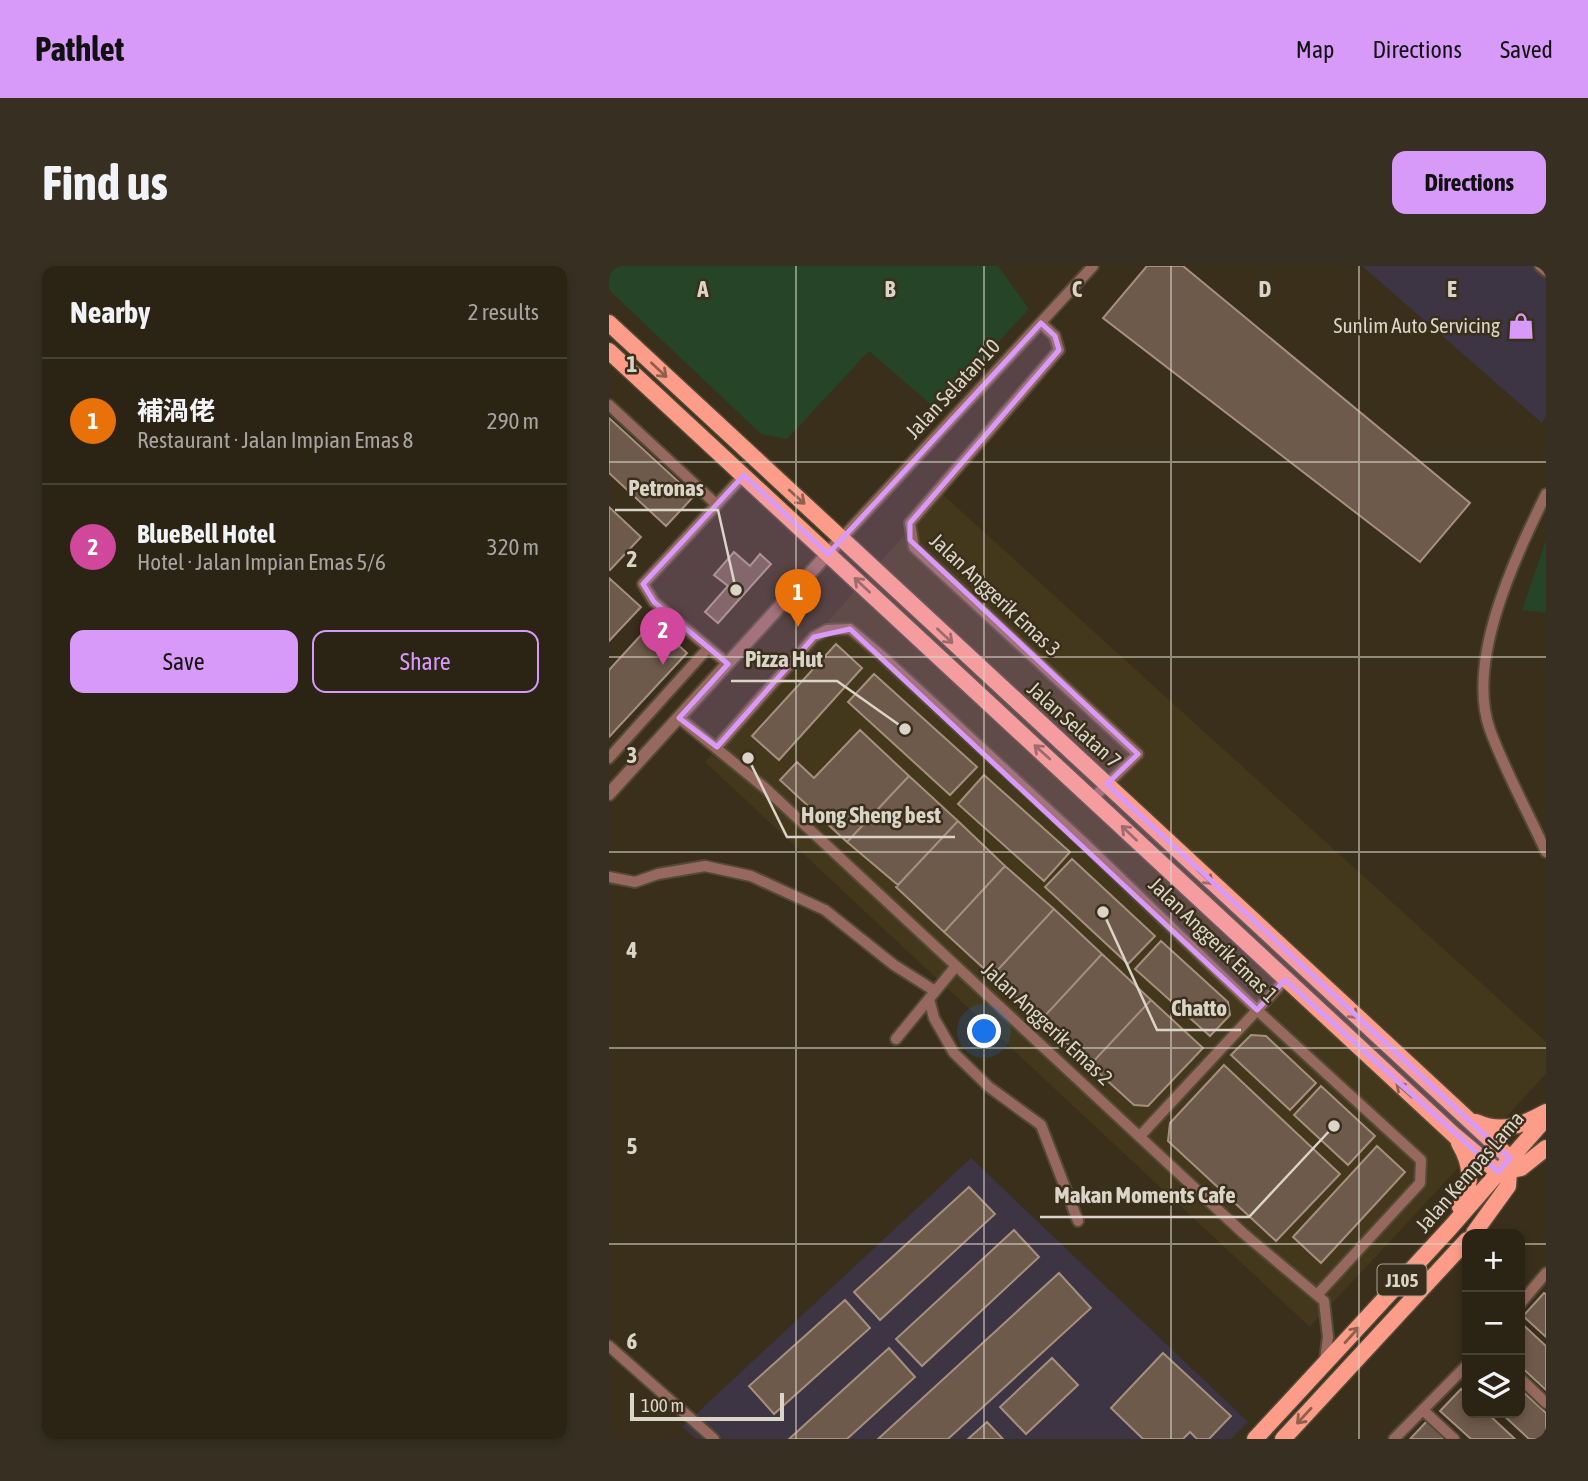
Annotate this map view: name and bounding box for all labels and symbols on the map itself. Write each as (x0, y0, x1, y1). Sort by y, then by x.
text: A (696, 276, 709, 302)
text: B (885, 276, 896, 302)
text: C (1072, 276, 1083, 302)
text: D (1259, 276, 1272, 302)
text: E (1447, 276, 1457, 302)
shop icon: Sunlim Auto Servicing (1506, 311, 1536, 341)
place label: Sunlim Auto Servicing (1334, 313, 1500, 337)
street label: Jalan Selatan 10 (900, 334, 1004, 443)
text: 1 (627, 351, 638, 377)
one-way arrow (650, 361, 667, 378)
callout: Petronas (615, 466, 718, 510)
text: Petronas (628, 475, 704, 501)
one-way arrow (787, 489, 805, 505)
street label: Jalan Anggerik Emas 3 (926, 528, 1066, 661)
text: 2 (627, 546, 637, 572)
pin: 1 (775, 569, 821, 627)
one-way arrow (854, 577, 871, 594)
pin: 2 (640, 607, 686, 665)
one-way arrow (936, 628, 953, 645)
callout: Pizza Hut (731, 637, 837, 681)
text: Pizza Hut (745, 646, 823, 672)
street label: Jalan Selatan 7 (1023, 676, 1126, 772)
text: 3 (627, 742, 637, 768)
one-way arrow (1034, 744, 1051, 761)
callout: Hong Sheng best (787, 793, 955, 837)
text: Hong Sheng best (801, 802, 941, 828)
one-way arrow (1121, 824, 1138, 841)
one-way arrow (1196, 868, 1213, 885)
street label: Jalan Anggerik Emas 1 (1144, 872, 1283, 1007)
text: 4 (626, 937, 638, 963)
street label: Jalan Anggerik Emas 2 (978, 957, 1118, 1090)
callout: Chatto (1157, 986, 1241, 1030)
text: Chatto (1171, 995, 1227, 1021)
one-way arrow (1341, 1002, 1358, 1019)
your location (967, 1014, 1001, 1048)
one-way arrow (1395, 1082, 1413, 1098)
street label: Jalan Kempas Lama (1410, 1106, 1528, 1237)
text: 5 (627, 1133, 638, 1159)
callout: Makan Moments Cafe (1040, 1173, 1249, 1217)
text: Makan Moments Cafe (1054, 1182, 1236, 1208)
road number: J105 (1377, 1264, 1427, 1296)
one-way arrow (1344, 1326, 1360, 1344)
text: 6 (627, 1328, 638, 1354)
scale bar (630, 1390, 784, 1422)
one-way arrow (1296, 1407, 1313, 1424)

